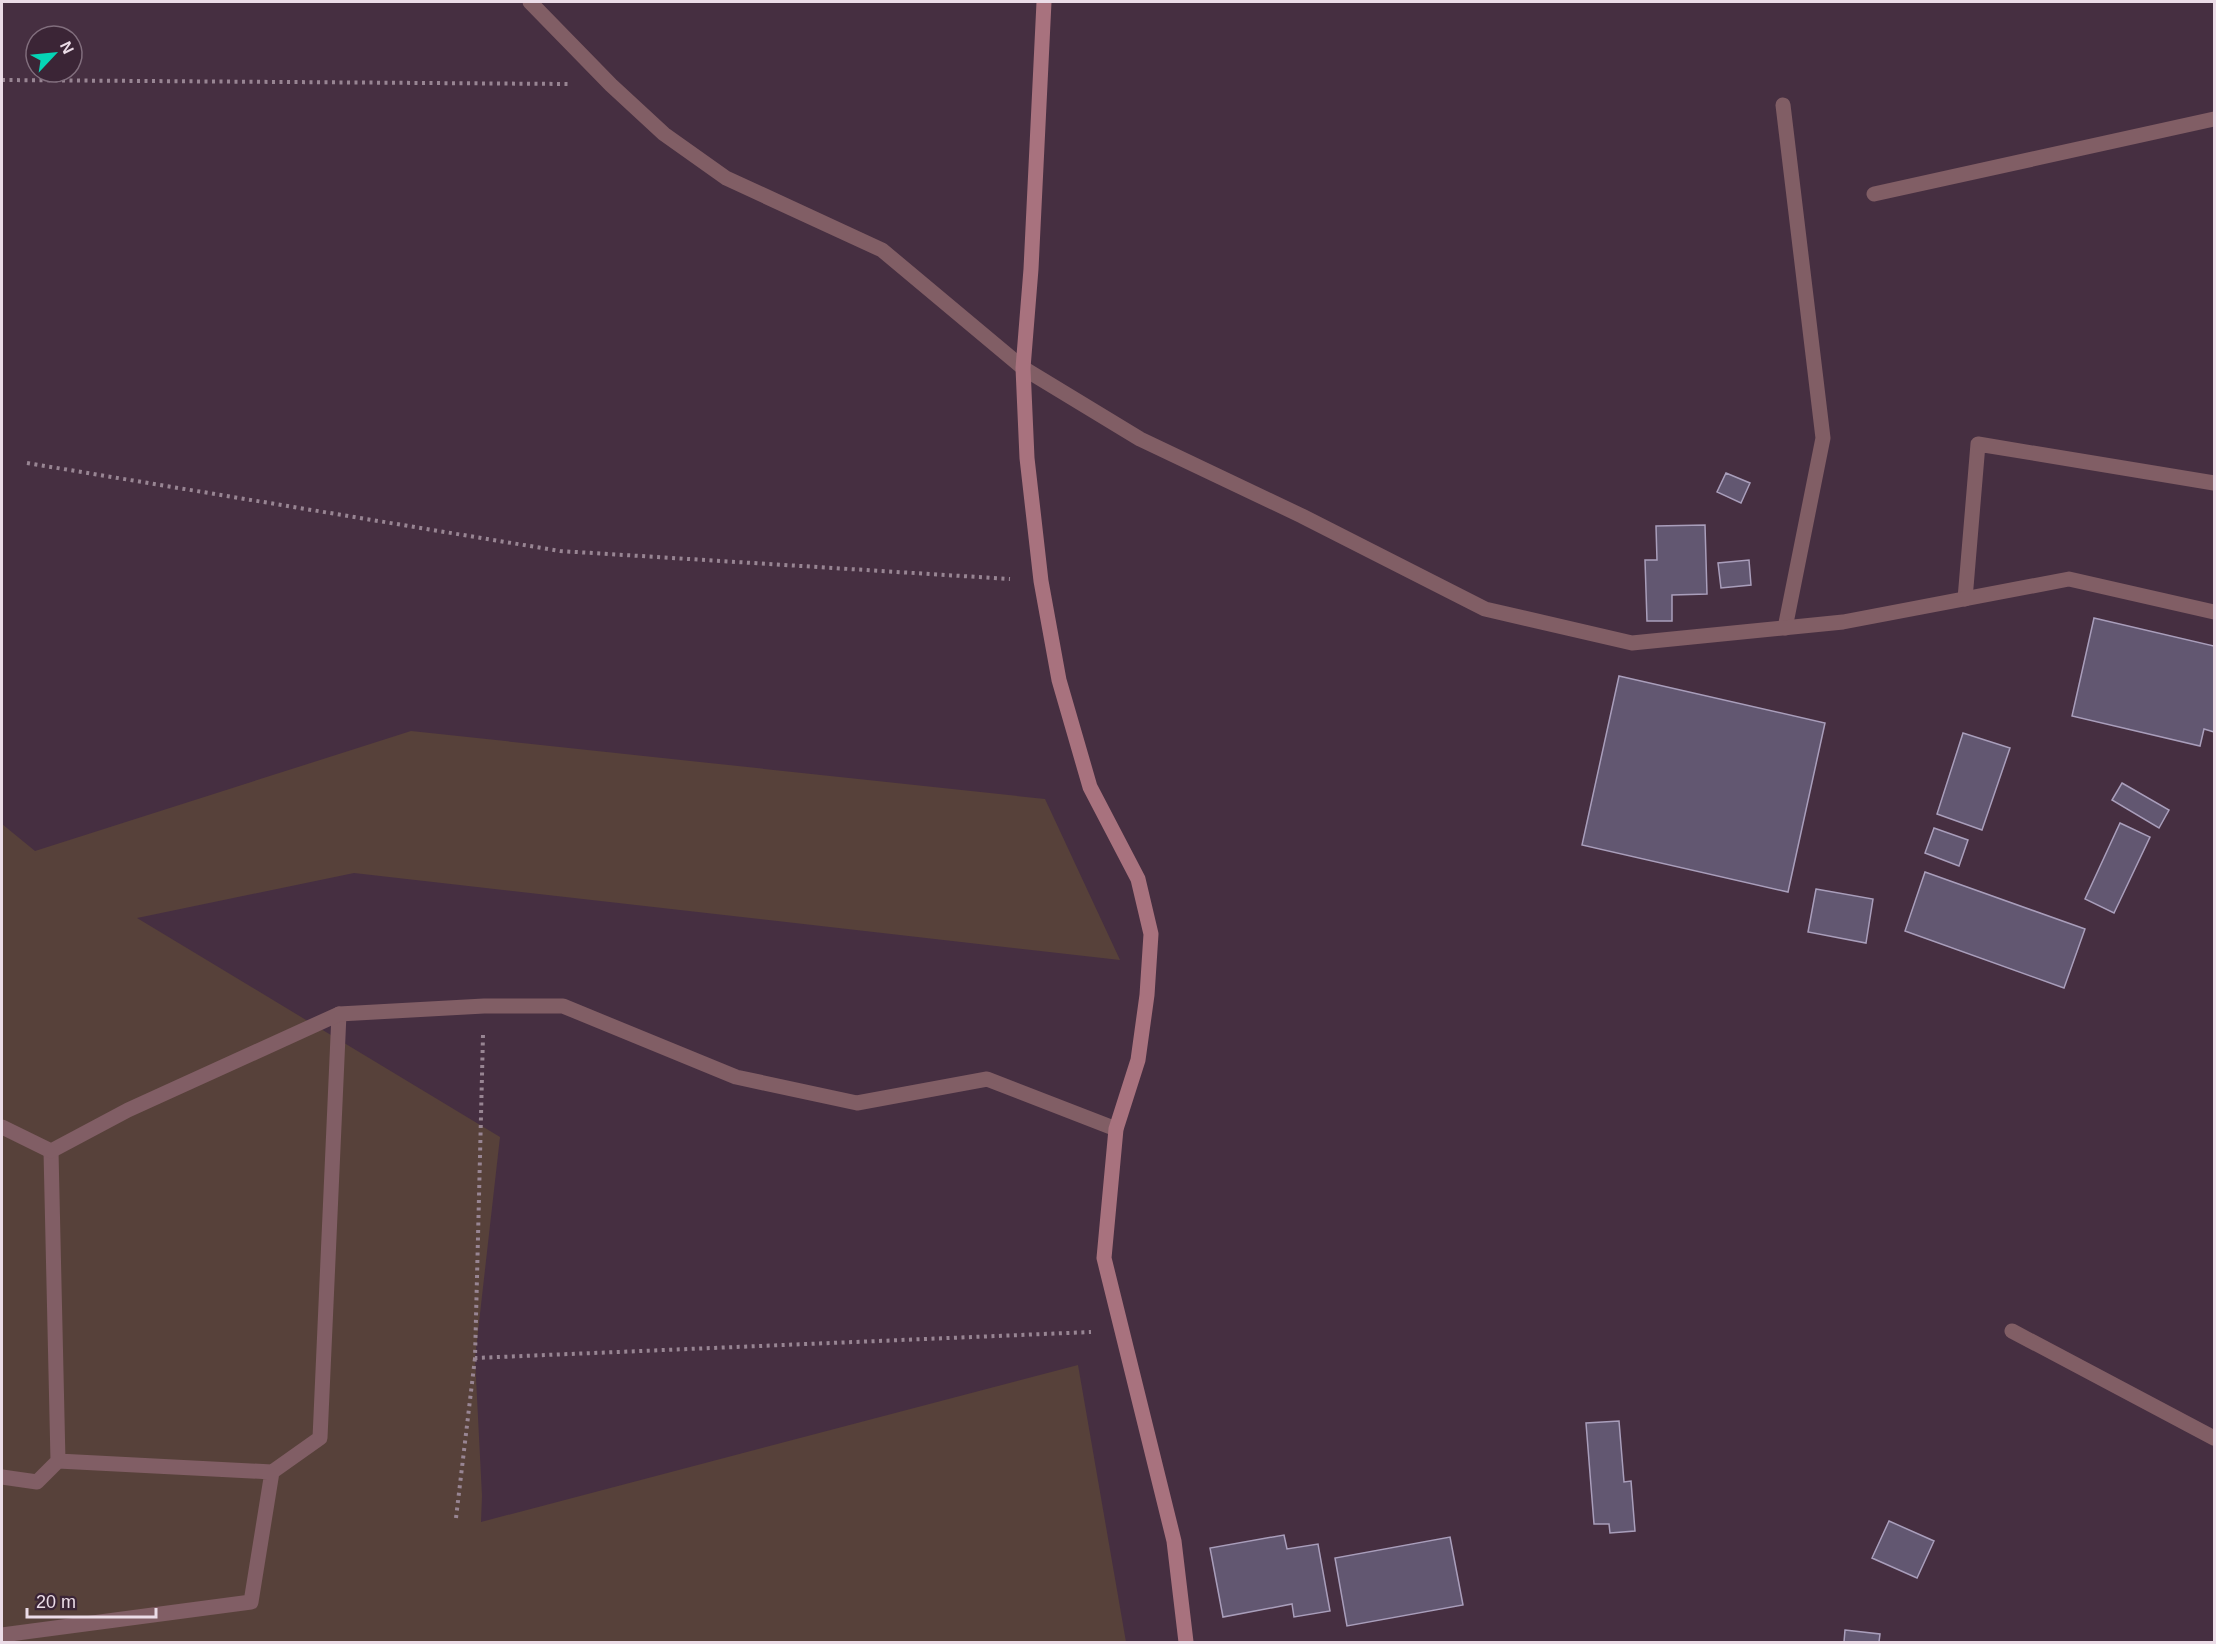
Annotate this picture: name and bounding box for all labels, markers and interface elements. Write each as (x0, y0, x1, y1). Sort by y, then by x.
north arrow (24, 24, 84, 84)
text: N (57, 39, 77, 57)
scale bar (27, 1581, 156, 1619)
text: 20 m (36, 1592, 76, 1612)

